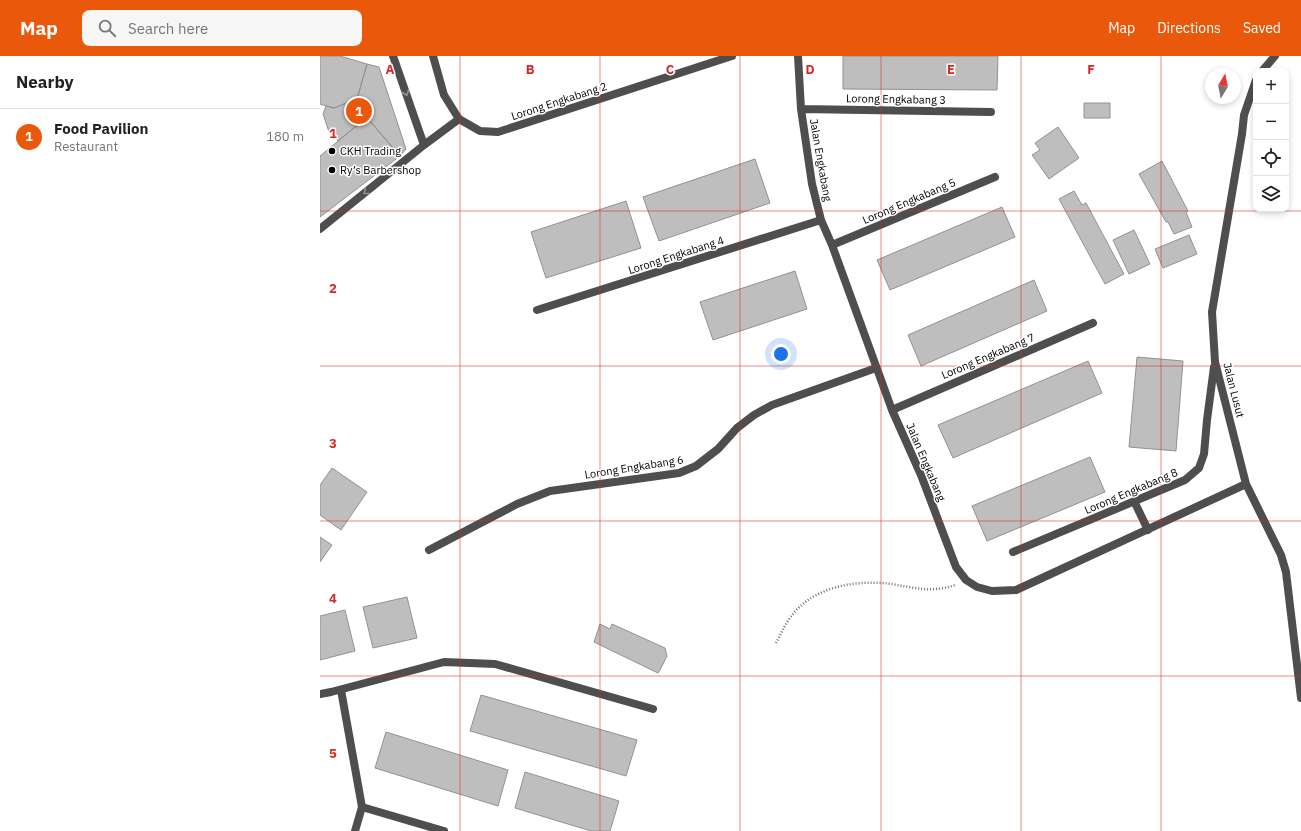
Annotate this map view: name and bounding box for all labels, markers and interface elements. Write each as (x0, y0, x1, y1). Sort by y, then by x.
search box (82, 10, 362, 46)
text: Map (20, 16, 58, 40)
icon: search (96, 17, 118, 39)
text: Search here (128, 19, 208, 38)
text: Map (1108, 19, 1135, 37)
text: Directions (1157, 19, 1221, 37)
text: Saved (1243, 19, 1281, 37)
text: A (386, 61, 395, 78)
text: B (526, 61, 535, 78)
text: C (666, 61, 675, 78)
text: D (805, 61, 815, 78)
text: E (947, 61, 955, 78)
text: F (1087, 61, 1095, 78)
north arrow (1205, 68, 1241, 104)
map controls (1253, 68, 1289, 212)
button: + (1253, 68, 1289, 104)
text: Nearby (16, 71, 74, 93)
street label: Lorong Engkabang 2 (509, 79, 609, 123)
one-way arrow (401, 89, 409, 96)
street label: Lorong Engkabang 3 (846, 91, 946, 107)
pin: 1 (346, 96, 372, 126)
button: − (1253, 104, 1289, 140)
street label: Jalan Engkabang (807, 118, 835, 203)
text: Food Pavilion (54, 119, 148, 138)
text: 1 (329, 125, 337, 142)
text: 1 (25, 128, 33, 145)
text: 180 m (266, 128, 304, 145)
text: Restaurant (54, 138, 118, 155)
button: locate (1253, 140, 1289, 176)
place label: CKH Trading (340, 144, 401, 158)
marker: CKH Trading (327, 146, 337, 156)
place label: Ry’s Barbershop (340, 163, 421, 177)
marker: Ry’s Barbershop (327, 165, 337, 175)
street label: Lorong Engkabang 5 (860, 175, 958, 227)
button: layers (1253, 176, 1289, 212)
one-way arrow (363, 188, 370, 195)
street label: Lorong Engkabang 4 (626, 233, 726, 277)
text: 2 (329, 280, 337, 297)
street label: Lorong Engkabang 7 (939, 330, 1037, 382)
your location (771, 344, 791, 364)
street label: Jalan Lusut (1220, 361, 1248, 419)
street label: Jalan Engkabang (903, 421, 949, 503)
text: 3 (329, 435, 337, 452)
street label: Lorong Engkabang 6 (584, 452, 684, 482)
street label: Lorong Engkabang 8 (1082, 465, 1180, 517)
text: 4 (329, 590, 337, 607)
text: 5 (329, 745, 337, 762)

